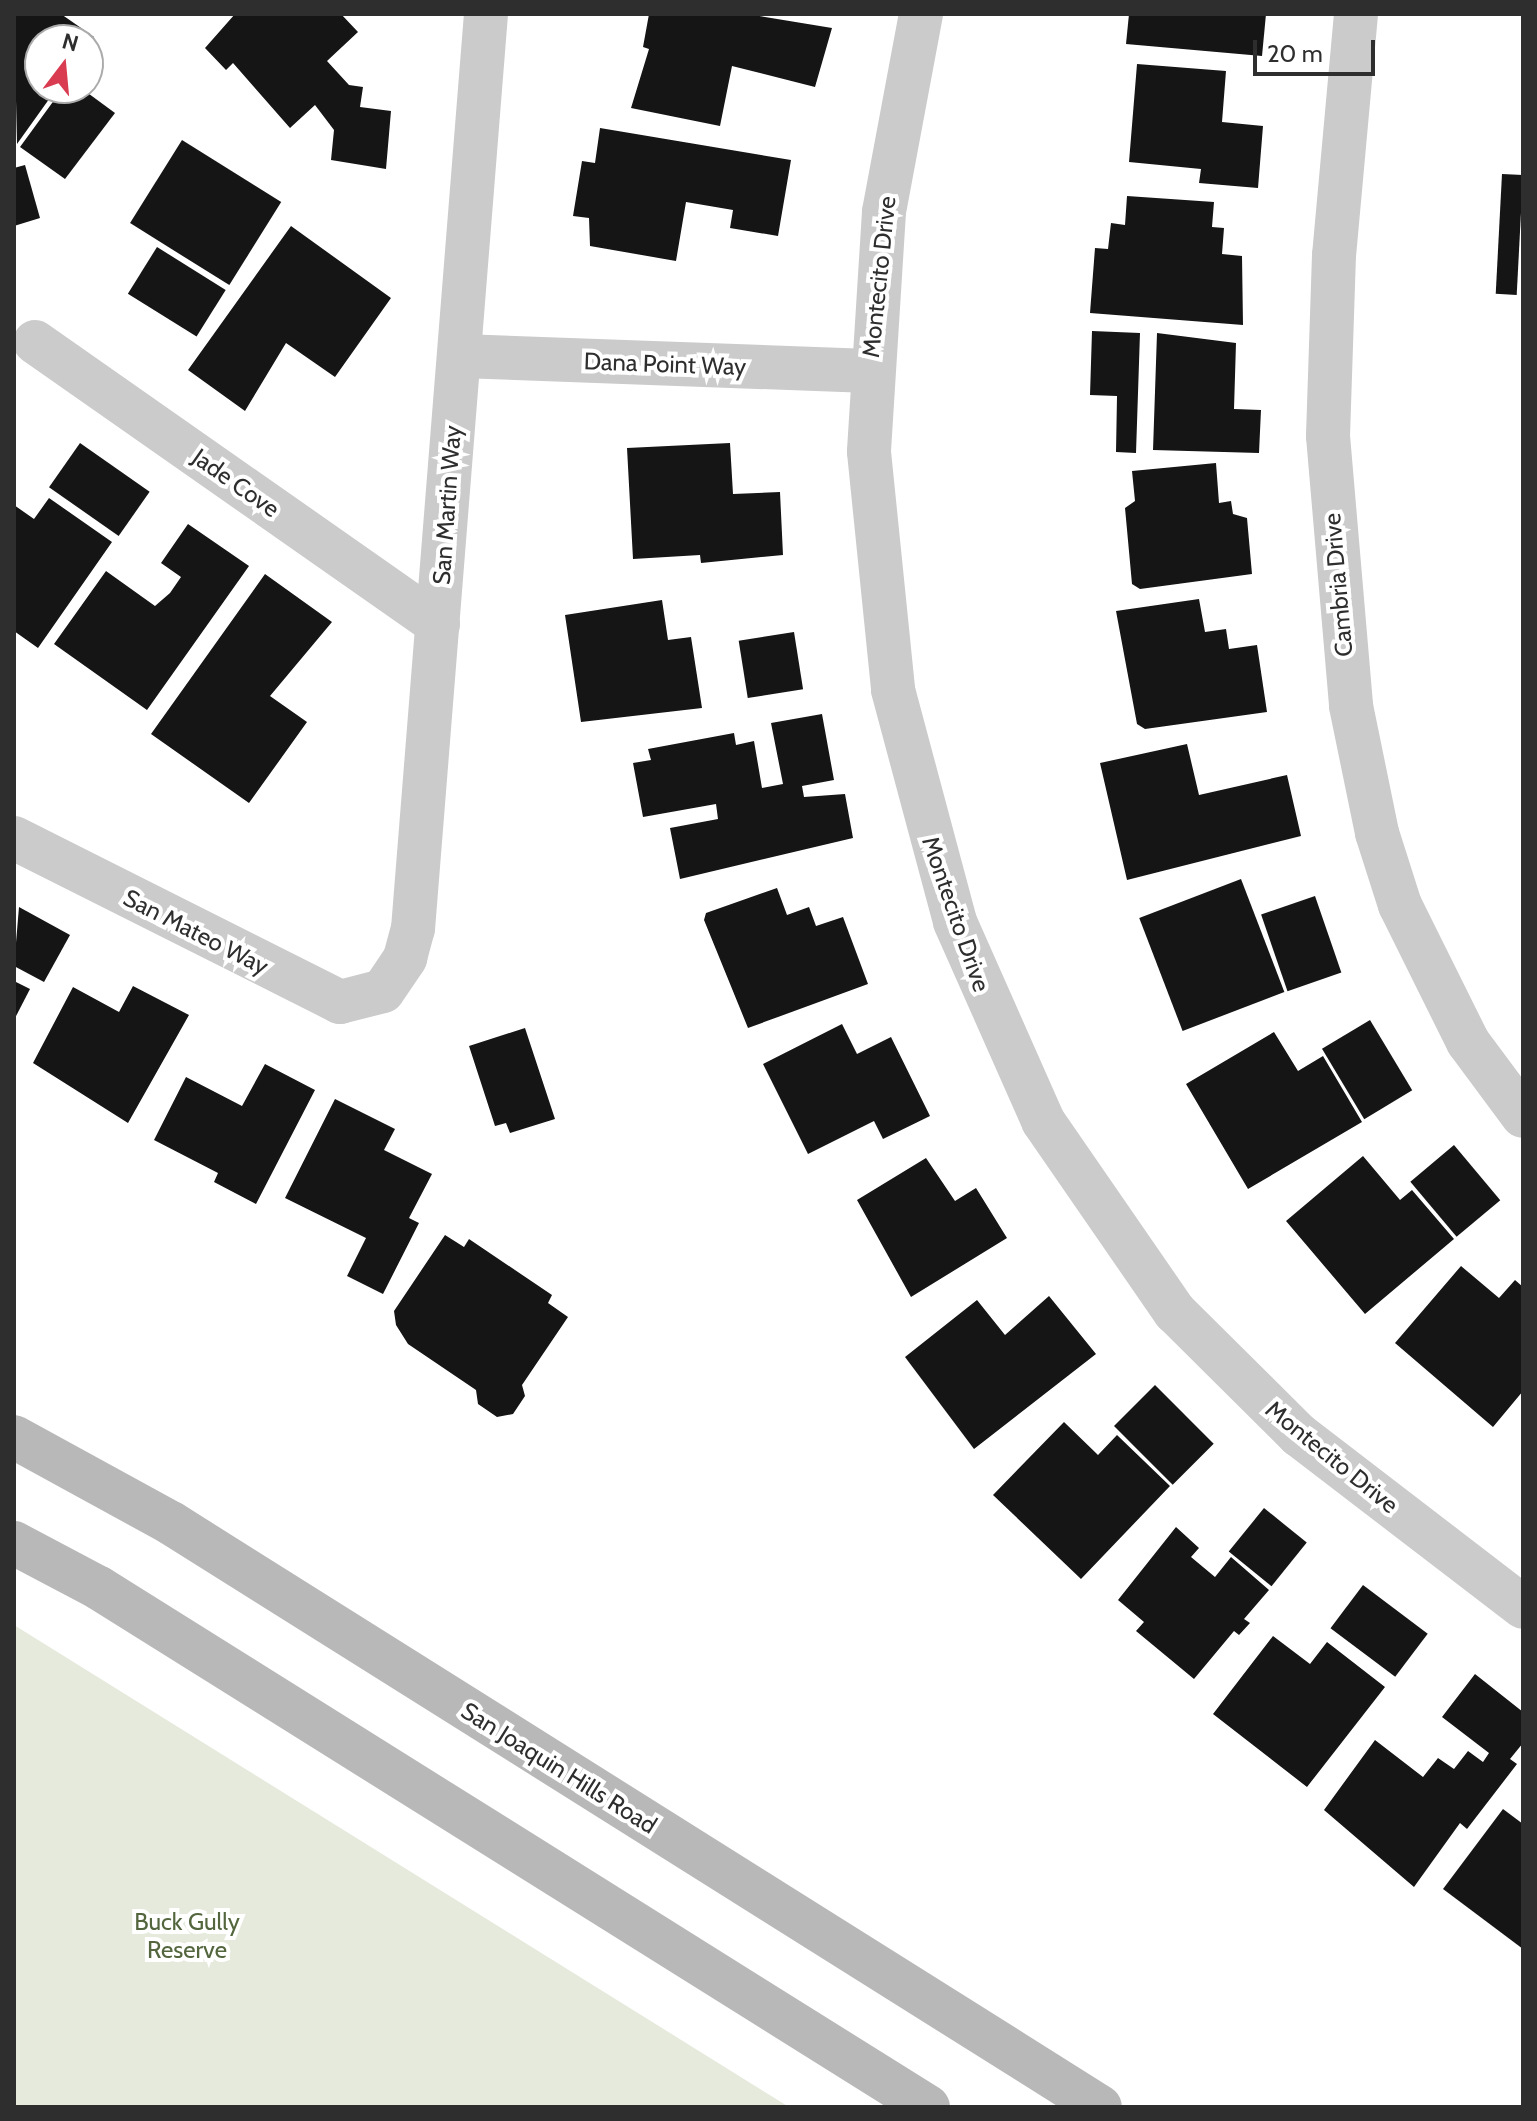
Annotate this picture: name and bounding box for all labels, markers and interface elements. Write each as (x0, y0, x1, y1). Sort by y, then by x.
north arrow (24, 24, 104, 104)
scale bar (1257, 24, 1379, 74)
text: N (59, 27, 81, 57)
text: 20 m (1267, 39, 1323, 68)
street label: Montecito Drive (856, 195, 902, 359)
street label: Dana Point Way (583, 347, 747, 381)
street label: San Martin Way (427, 424, 467, 586)
street label: Jade Cove (187, 443, 285, 523)
street label: Cambria Drive (1317, 512, 1359, 658)
street label: Montecito Drive (916, 833, 996, 995)
street label: San Mateo Way (119, 883, 273, 981)
street label: Montecito Drive (1260, 1395, 1404, 1519)
street label: San Joaquin Hills Road (456, 1696, 662, 1840)
park label: Buck Gully Reserve (134, 1908, 240, 1964)

